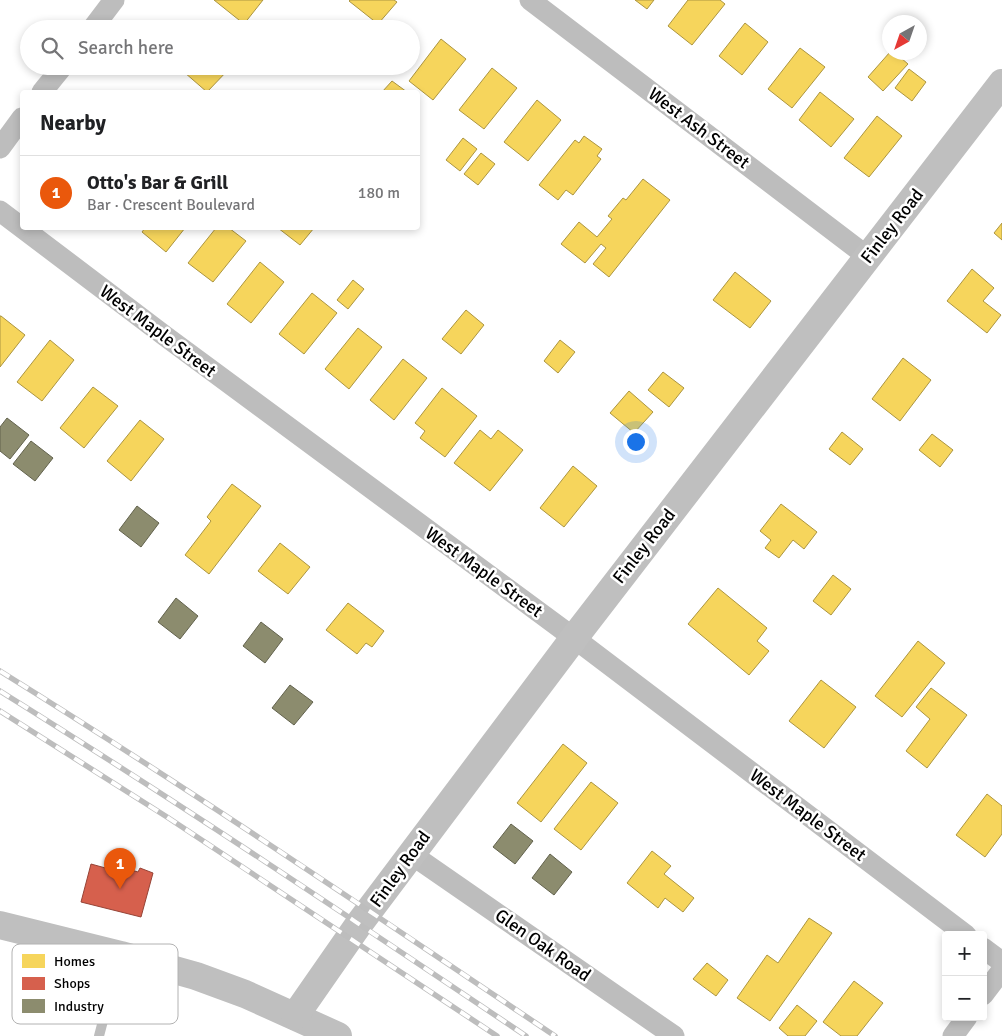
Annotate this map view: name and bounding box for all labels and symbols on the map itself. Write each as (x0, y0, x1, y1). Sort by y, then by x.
north arrow (882, 15, 927, 60)
street label: West Ash Street (644, 83, 754, 173)
street label: Finley Road (856, 184, 928, 268)
street label: West Maple Street (96, 280, 220, 382)
your location (623, 429, 649, 455)
street label: Finley Road (608, 504, 680, 588)
street label: West Maple Street (421, 522, 547, 622)
street label: West Maple Street (746, 764, 870, 866)
street label: Finley Road (365, 827, 435, 911)
pin: 1 (104, 848, 136, 889)
street label: Glen Oak Road (491, 904, 595, 986)
legend (12, 944, 178, 1024)
text: Homes (54, 953, 95, 970)
text: Shops (54, 975, 90, 992)
text: Industry (54, 998, 104, 1015)

